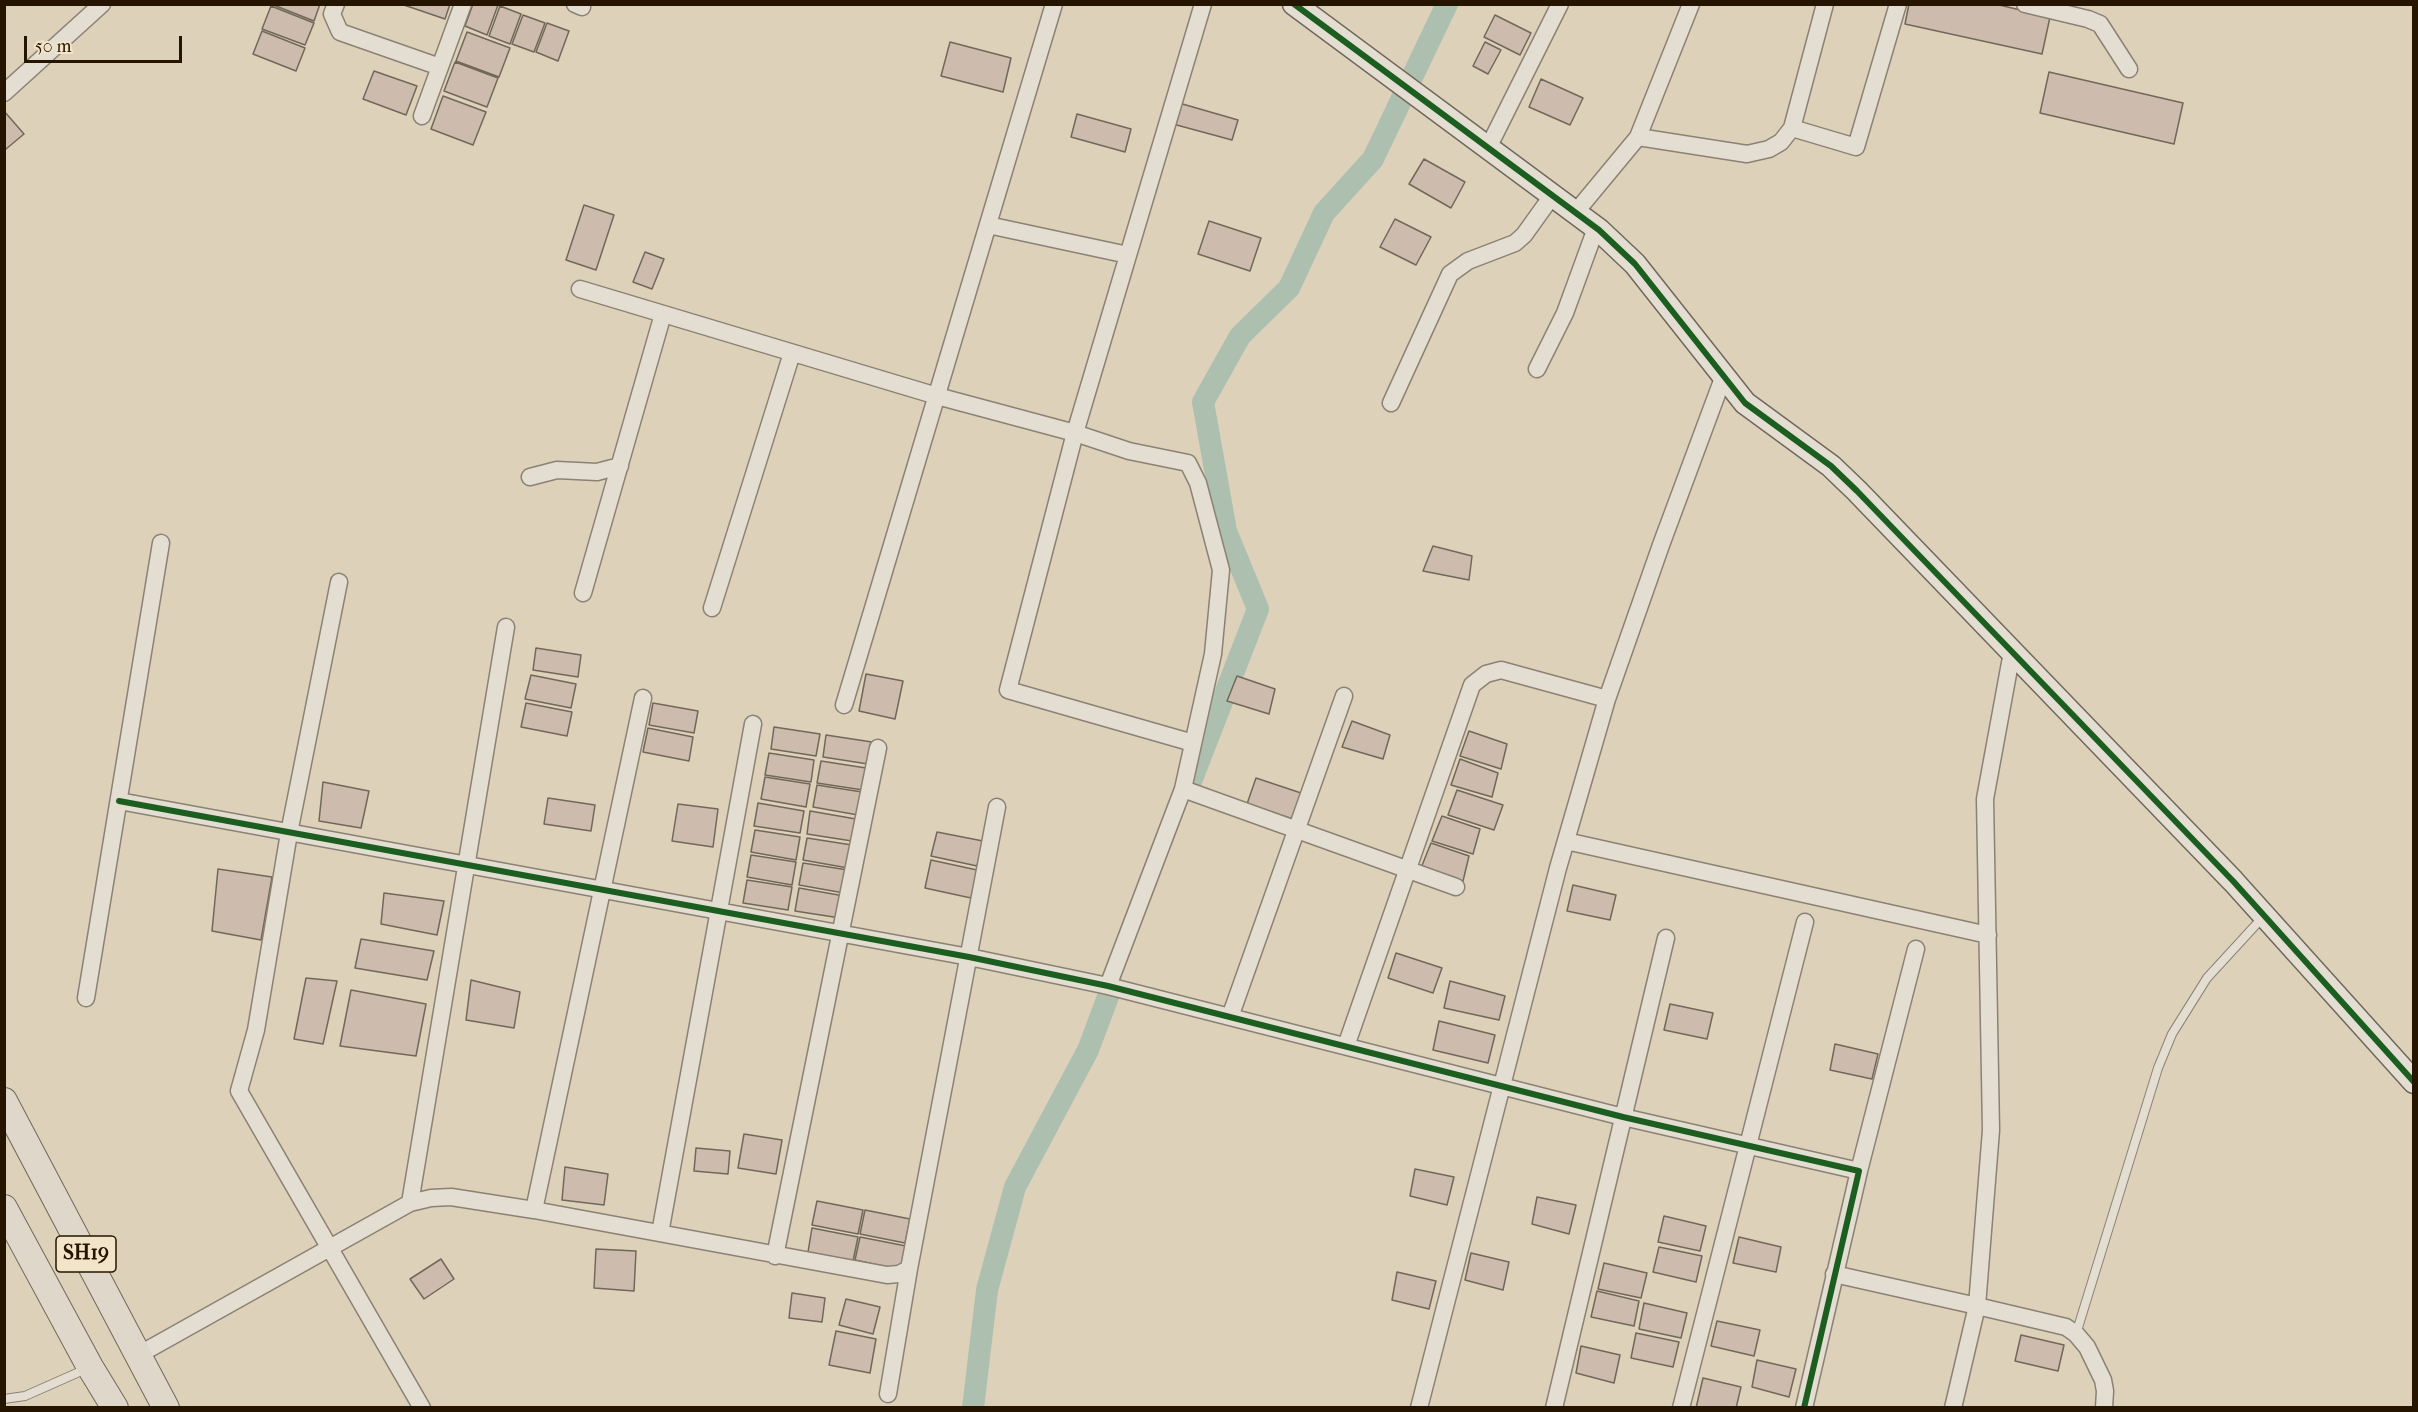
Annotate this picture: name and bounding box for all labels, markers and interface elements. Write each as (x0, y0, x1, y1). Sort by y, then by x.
scale bar (27, 24, 184, 62)
text: 50 m (35, 36, 71, 57)
road number: SH19 (56, 1236, 116, 1272)

